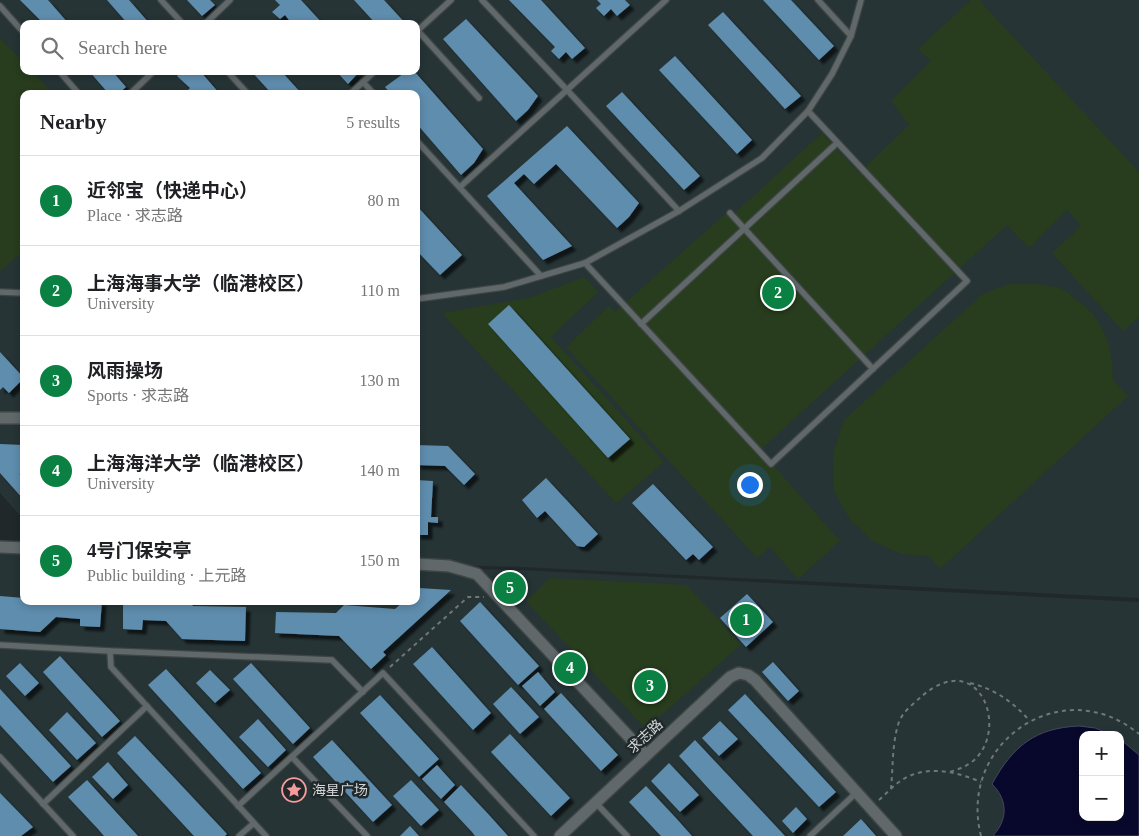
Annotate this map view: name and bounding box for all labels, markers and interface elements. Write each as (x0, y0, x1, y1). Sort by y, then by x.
search box (20, 20, 420, 75)
icon: search (38, 34, 66, 62)
text: Search here (78, 37, 167, 58)
text: Nearby (40, 110, 107, 134)
text: 5 results (346, 114, 400, 131)
text: 近邻宝（快递中心） (87, 180, 258, 201)
text: 1 (52, 192, 60, 209)
text: 80 m (368, 192, 400, 209)
text: Place · 求志路 (87, 207, 183, 224)
text: 上海海事大学（临港校区） (87, 273, 315, 294)
pin: 2 (762, 274, 794, 312)
text: 2 (52, 282, 60, 299)
text: 110 m (360, 282, 400, 299)
text: University (87, 295, 155, 312)
text: 风雨操场 (87, 360, 163, 381)
text: 3 (52, 372, 60, 389)
text: 130 m (360, 372, 400, 389)
text: Sports · 求志路 (87, 387, 189, 404)
text: 上海海洋大学（临港校区） (87, 453, 315, 474)
text: 4 (52, 462, 60, 479)
text: 140 m (360, 462, 400, 479)
your location (737, 472, 763, 498)
text: University (87, 475, 155, 492)
text: 4号门保安亭 (87, 540, 192, 561)
text: 5 (52, 552, 60, 569)
text: 150 m (360, 552, 400, 569)
text: Public building · 上元路 (87, 567, 247, 584)
pin: 5 (494, 569, 526, 607)
pin: 1 (730, 601, 762, 639)
pin: 4 (554, 649, 586, 687)
pin: 3 (634, 667, 666, 705)
street label: 求志路 (625, 717, 666, 756)
map controls (1079, 731, 1124, 821)
button: + (1079, 731, 1124, 776)
button: − (1079, 776, 1124, 821)
place icon: 海星广场 (281, 777, 307, 803)
place label: 海星广场 (312, 783, 368, 798)

